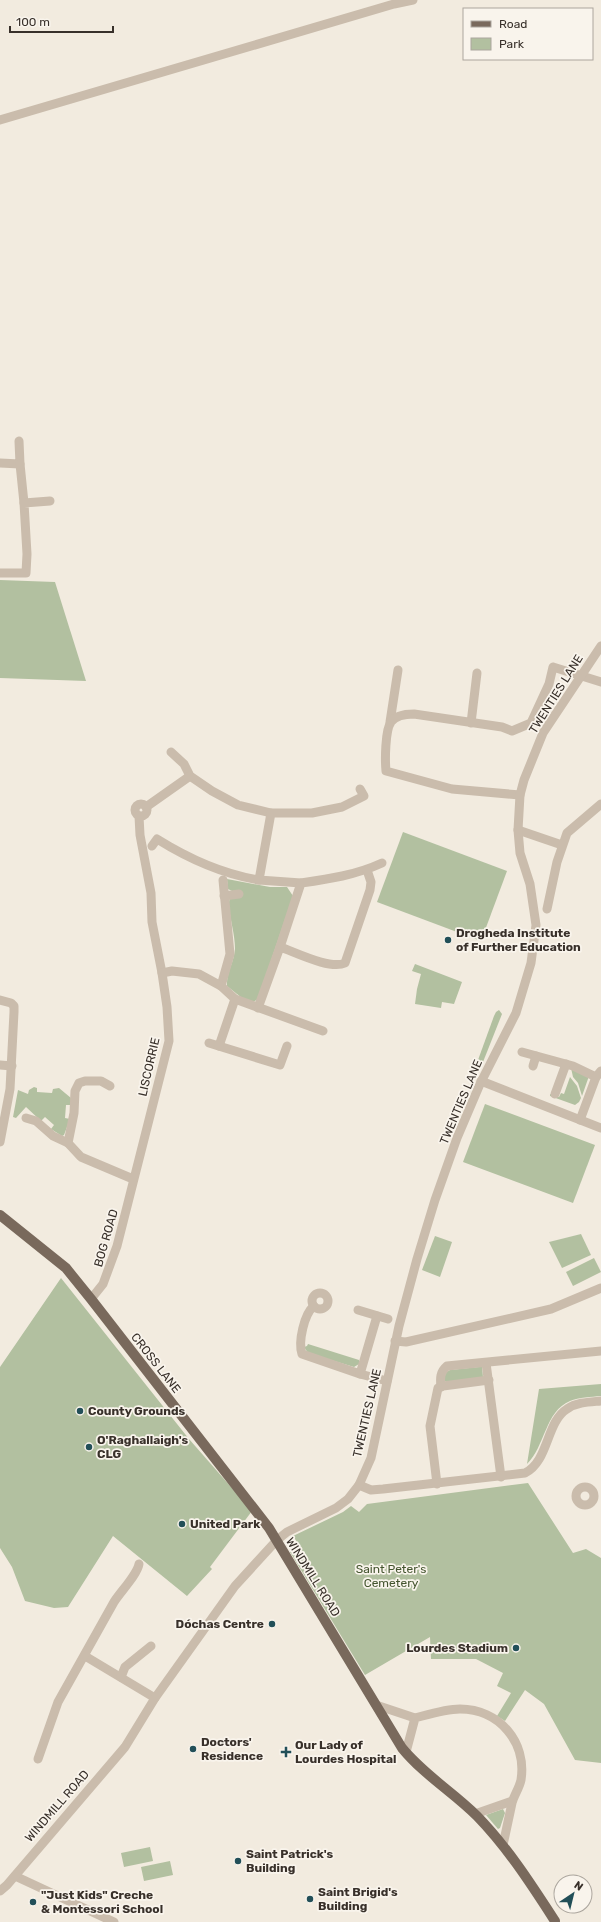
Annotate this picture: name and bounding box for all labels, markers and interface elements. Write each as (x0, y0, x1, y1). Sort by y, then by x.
scale bar (10, 8, 113, 34)
legend (463, 8, 593, 60)
text: 100 m (16, 15, 50, 29)
text: Road (499, 17, 527, 31)
text: Park (499, 37, 525, 51)
street label: TWENTIES LANE (526, 652, 586, 736)
place label: Drogheda Institute of Further Education (456, 926, 581, 954)
marker: Drogheda Institute of Further Education (443, 935, 453, 945)
street label: LISCORRIE (135, 1036, 163, 1098)
street label: TWENTIES LANE (437, 1058, 485, 1146)
street label: BOG ROAD (91, 1208, 121, 1268)
street label: CROSS LANE (128, 1330, 184, 1396)
street label: TWENTIES LANE (350, 1367, 384, 1459)
place label: County Grounds (88, 1404, 185, 1418)
marker: County Grounds (75, 1406, 85, 1416)
place label: O'Raghallaigh's CLG (97, 1433, 189, 1461)
marker: O'Raghallaigh's CLG (84, 1442, 94, 1452)
place label: United Park (190, 1517, 260, 1531)
marker: United Park (177, 1519, 187, 1529)
street label: WINDMILL ROAD (283, 1535, 343, 1619)
park label: Saint Peter's Cemetery (356, 1562, 426, 1590)
place label: Dóchas Centre (176, 1617, 264, 1631)
marker: Dóchas Centre (267, 1619, 277, 1629)
place label: Lourdes Stadium (406, 1641, 508, 1655)
marker: Lourdes Stadium (511, 1643, 521, 1653)
place label: Doctors' Residence (201, 1735, 263, 1763)
place label: Our Lady of Lourdes Hospital (295, 1738, 396, 1766)
marker: Doctors' Residence (188, 1744, 198, 1754)
marker: Our Lady of Lourdes Hospital (280, 1746, 292, 1758)
street label: WINDMILL ROAD (22, 1767, 92, 1845)
place label: Saint Patrick's Building (246, 1847, 334, 1875)
marker: Saint Patrick's Building (233, 1856, 243, 1866)
north arrow (553, 1874, 593, 1914)
text: N (571, 1879, 585, 1894)
place label: Saint Brigid's Building (318, 1885, 398, 1913)
place label: "Just Kids" Creche & Montessori School (41, 1888, 163, 1916)
marker: Saint Brigid's Building (305, 1894, 315, 1904)
marker: "Just Kids" Creche & Montessori School (28, 1897, 38, 1907)

